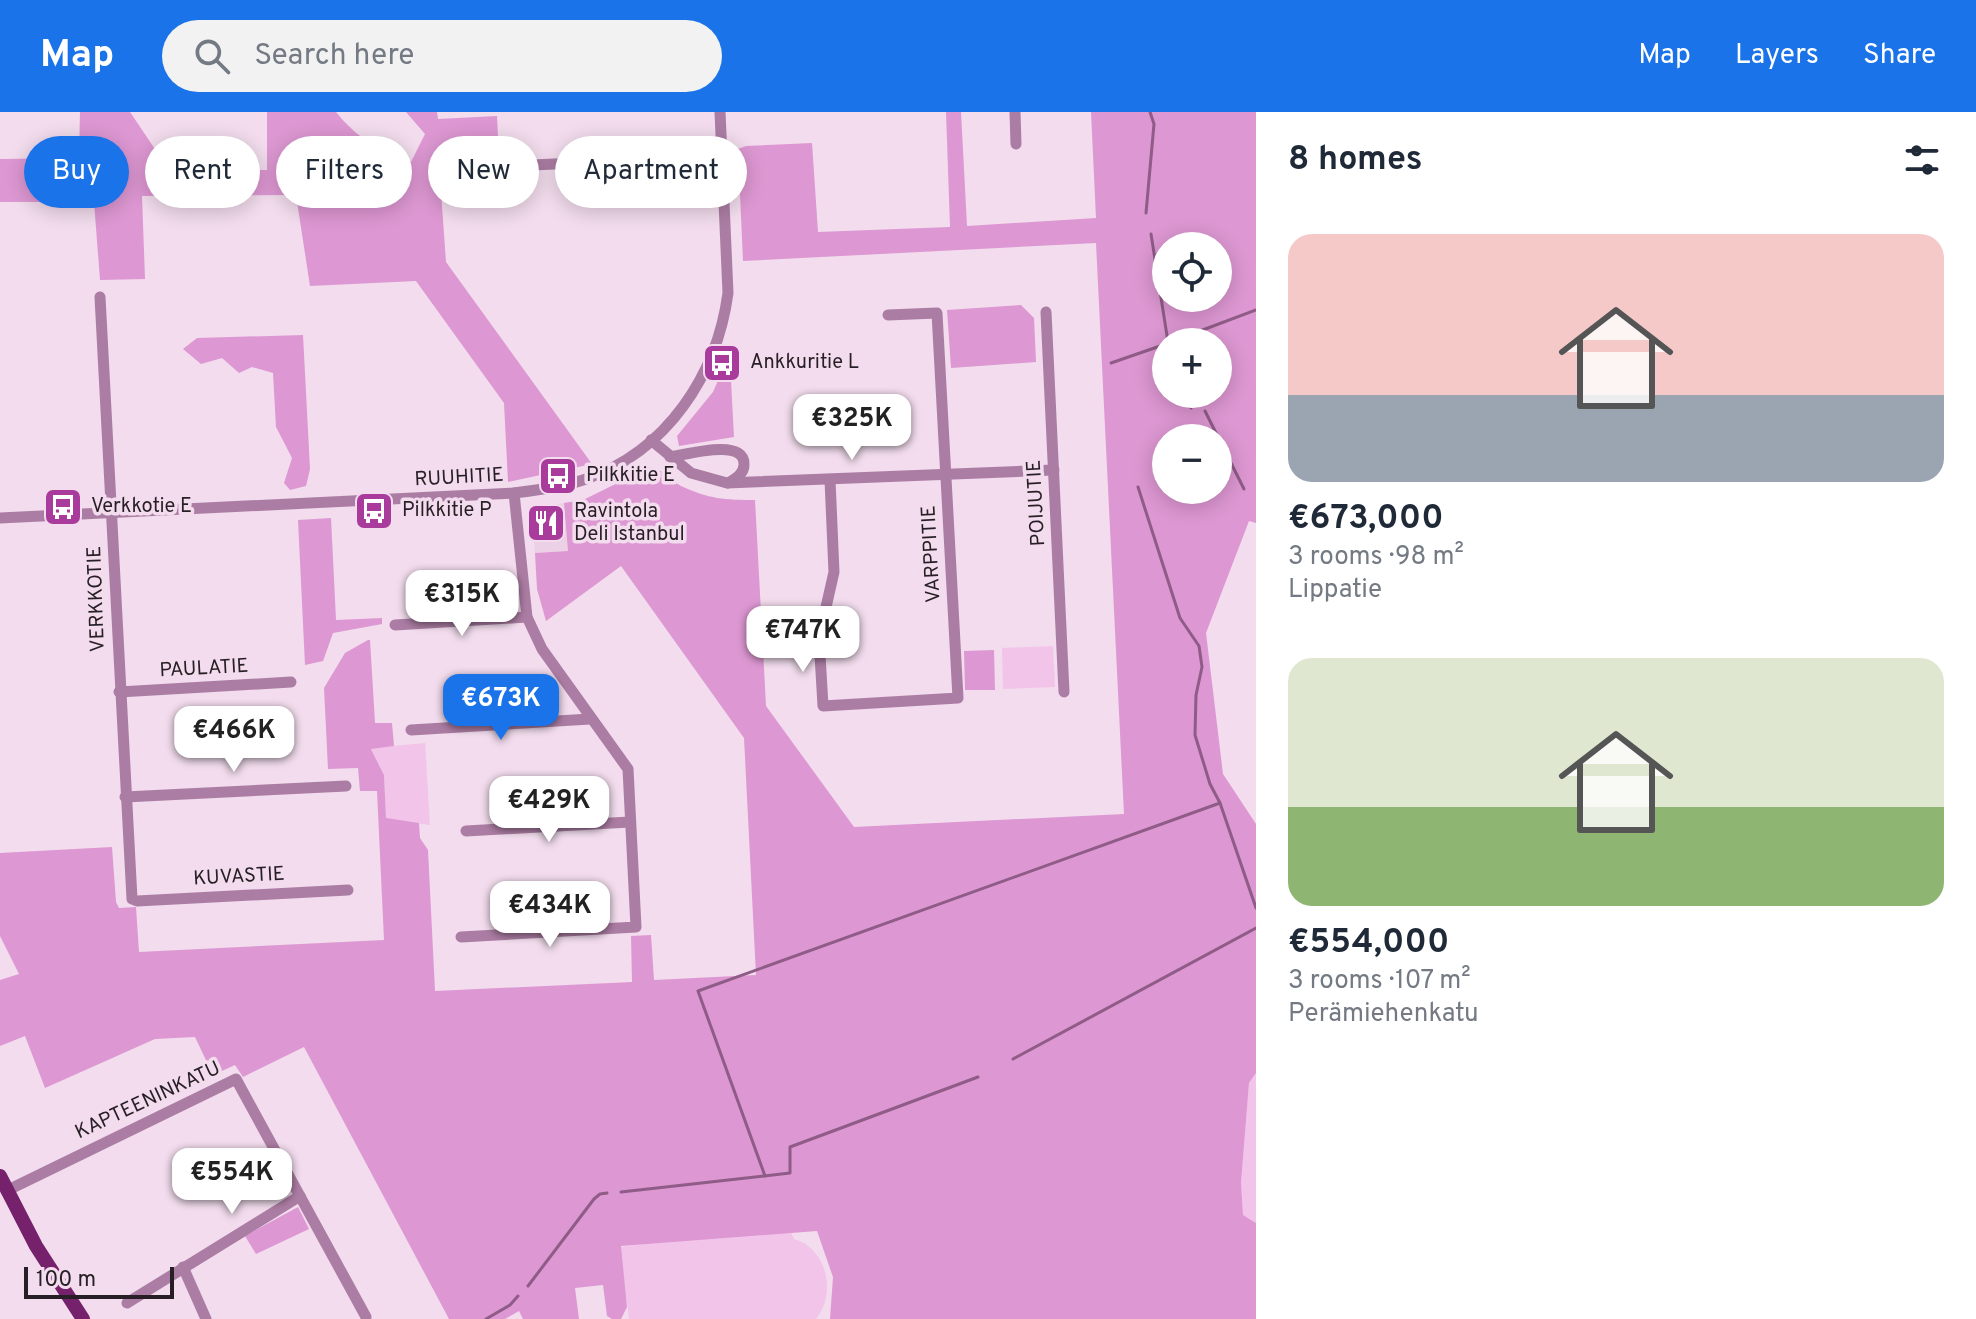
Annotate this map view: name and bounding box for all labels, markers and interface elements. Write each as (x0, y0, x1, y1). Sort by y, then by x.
search box (162, 20, 722, 92)
text: Map (40, 32, 114, 81)
icon: search (190, 34, 234, 78)
text: Search here (254, 38, 414, 75)
text: Map (1638, 38, 1691, 74)
text: Layers (1735, 38, 1819, 74)
text: Share (1863, 38, 1936, 74)
chip: Buy (24, 136, 129, 208)
chip: Rent (145, 136, 260, 208)
chip: Filters (276, 136, 412, 208)
chip: New (428, 136, 539, 208)
chip: Apartment (555, 136, 747, 208)
icon: filters (1900, 138, 1944, 182)
text: 8 homes (1288, 139, 1422, 182)
map controls (1152, 232, 1232, 504)
button: locate (1152, 232, 1232, 312)
icon: home (1544, 286, 1688, 430)
button: + (1152, 328, 1232, 408)
bus stop icon: Ankkuritie L (701, 342, 743, 384)
place label: Ankkuritie L (750, 350, 859, 376)
pin: €325K (796, 394, 908, 462)
text: €325K (811, 403, 893, 436)
button: − (1152, 424, 1232, 504)
bus stop icon: Pilkkitie E (537, 455, 579, 497)
street label: POIJUTIE (1022, 459, 1052, 547)
street label: RUUHITIE (414, 463, 504, 493)
place label: Pilkkitie E (586, 463, 675, 489)
bus stop icon: Verkkotie E (42, 486, 84, 528)
bus stop icon: Pilkkitie P (353, 490, 395, 532)
place label: Verkkotie E (91, 494, 192, 520)
place label: Pilkkitie P (402, 498, 492, 524)
text: €673,000 (1288, 498, 1444, 541)
place label: Ravintola Deli Istanbul (574, 499, 685, 548)
restaurant icon: Ravintola Deli Istanbul (525, 502, 567, 544)
street label: VARPPITIE (916, 505, 948, 603)
text: 3 rooms · 98 m² (1288, 541, 1464, 574)
street label: VERKKOTIE (82, 545, 112, 653)
pin: €315K (406, 570, 518, 638)
text: Lippatie (1288, 574, 1382, 607)
text: €315K (424, 579, 500, 612)
pin: €747K (747, 606, 859, 674)
text: €747K (764, 615, 842, 648)
street label: PAULATIE (159, 654, 249, 684)
pin: €673K (445, 674, 557, 742)
text: €673K (461, 683, 541, 716)
pin: €466K (178, 706, 290, 774)
icon: home (1544, 710, 1688, 854)
text: €466K (192, 715, 276, 748)
pin: €429K (493, 776, 605, 844)
text: €429K (507, 785, 591, 818)
street label: KUVASTIE (193, 862, 285, 892)
pin: €434K (494, 881, 606, 949)
text: €434K (508, 890, 592, 923)
text: €554,000 (1288, 922, 1449, 965)
text: 3 rooms · 107 m² (1288, 965, 1471, 998)
text: Perämiehenkatu (1288, 998, 1479, 1031)
street label: KAPTEENINKATU (71, 1056, 225, 1146)
pin: €554K (176, 1148, 288, 1216)
text: €554K (190, 1157, 274, 1190)
scale bar (24, 1263, 174, 1299)
text: 100 m (36, 1267, 96, 1294)

